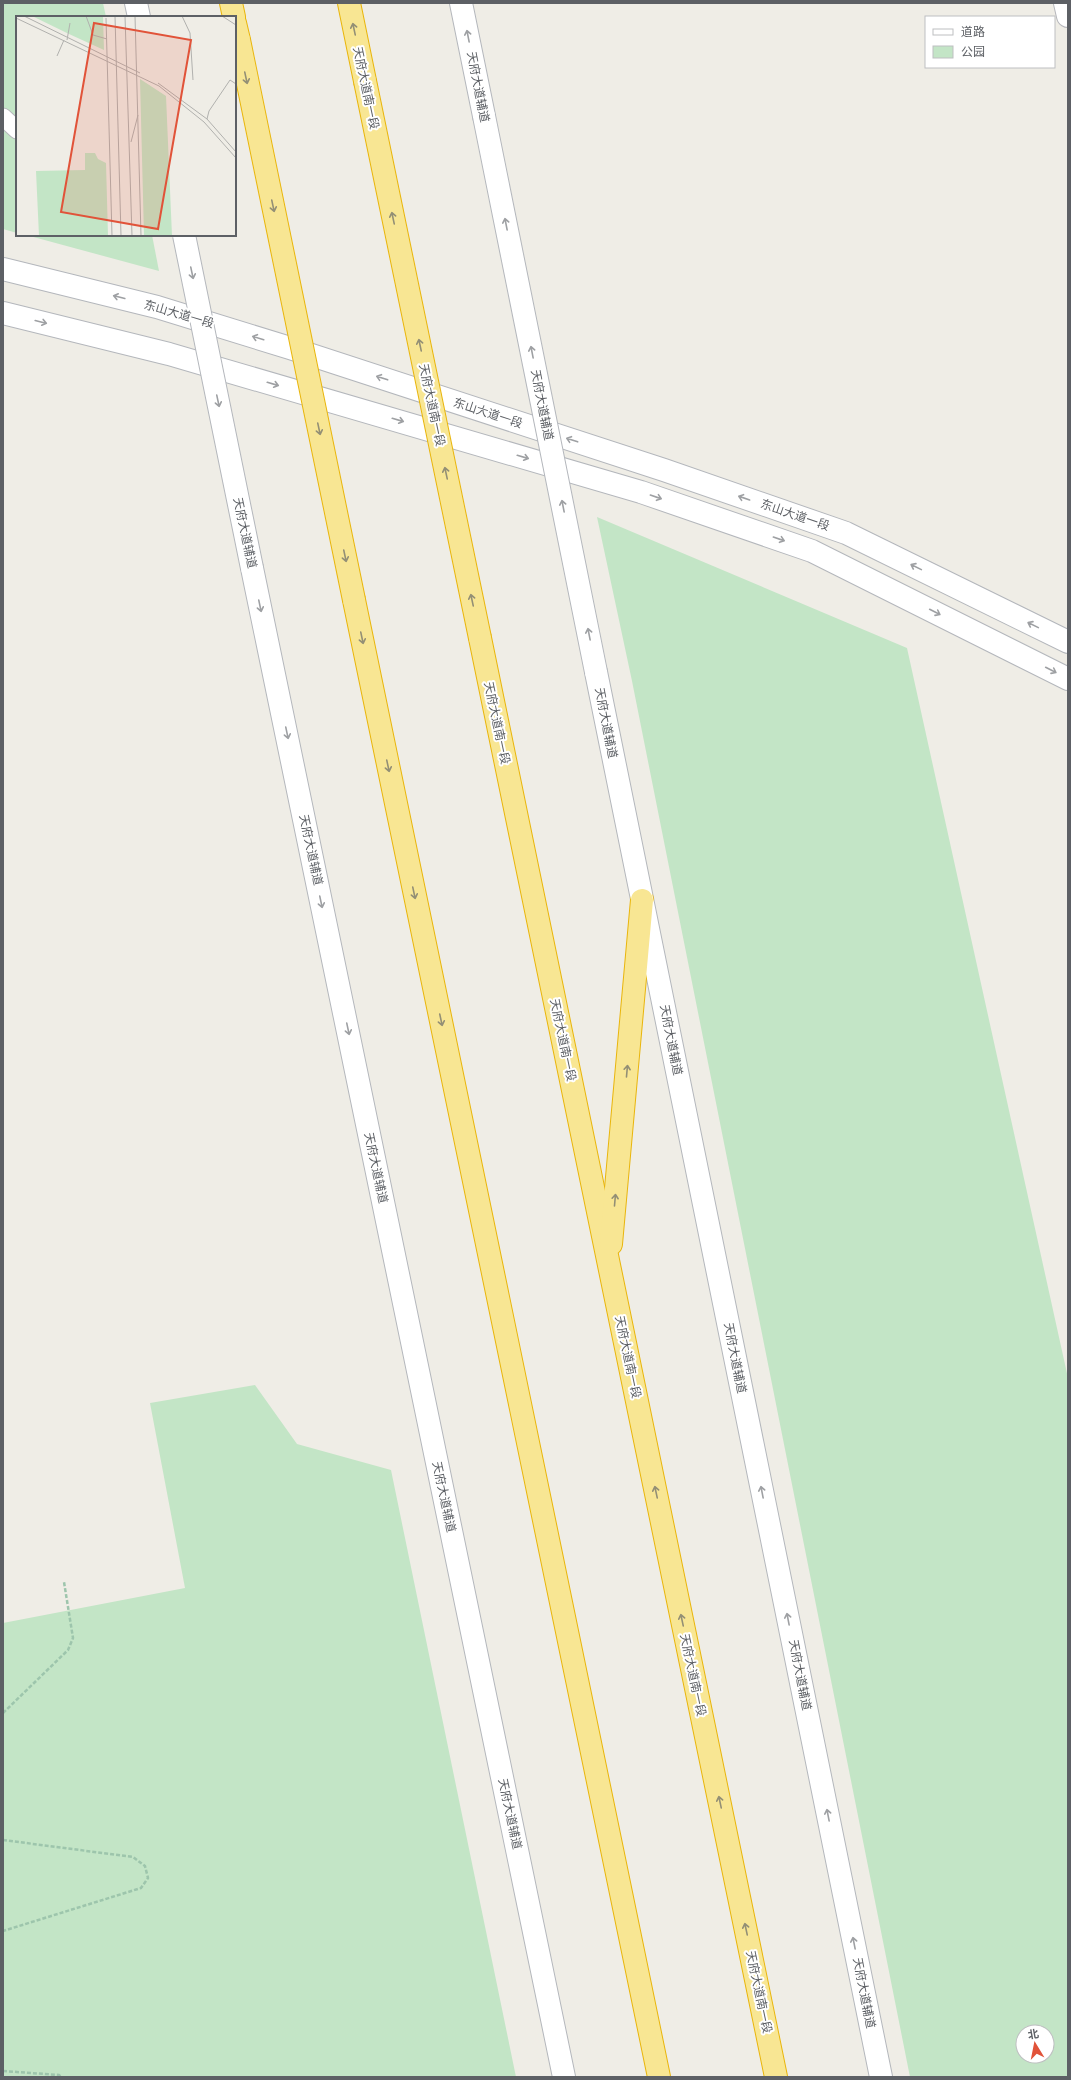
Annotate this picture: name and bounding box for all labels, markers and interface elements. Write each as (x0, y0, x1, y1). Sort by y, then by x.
inset map (16, 16, 236, 236)
legend (925, 16, 1055, 68)
one-way arrow (350, 23, 358, 36)
text: 道路 (961, 25, 985, 39)
one-way arrow (464, 30, 472, 43)
street label: 天府大道南一段 (350, 45, 382, 131)
text: 公园 (961, 45, 985, 59)
street label: 天府大道辅道 (464, 50, 492, 124)
one-way arrow (243, 72, 251, 85)
one-way arrow (269, 199, 277, 212)
one-way arrow (389, 212, 397, 225)
one-way arrow (502, 218, 510, 231)
one-way arrow (188, 266, 196, 279)
one-way arrow (113, 293, 126, 301)
street label: 东山大道一段 (142, 297, 216, 331)
one-way arrow (34, 319, 47, 327)
one-way arrow (252, 334, 265, 341)
one-way arrow (415, 339, 423, 352)
one-way arrow (527, 345, 535, 358)
street label: 天府大道南一段 (416, 362, 448, 448)
street label: 天府大道辅道 (528, 368, 556, 442)
one-way arrow (375, 374, 388, 381)
one-way arrow (267, 381, 280, 388)
one-way arrow (214, 394, 222, 407)
street label: 东山大道一段 (452, 395, 524, 431)
one-way arrow (391, 417, 404, 424)
one-way arrow (315, 422, 323, 435)
one-way arrow (565, 436, 578, 443)
one-way arrow (516, 454, 529, 461)
one-way arrow (441, 467, 449, 480)
one-way arrow (739, 493, 751, 501)
one-way arrow (650, 494, 663, 501)
street label: 天府大道辅道 (231, 496, 259, 570)
street label: 东山大道一段 (759, 497, 831, 533)
one-way arrow (558, 500, 566, 513)
one-way arrow (773, 536, 785, 544)
one-way arrow (341, 549, 349, 562)
one-way arrow (911, 563, 923, 570)
one-way arrow (468, 594, 476, 607)
one-way arrow (257, 599, 265, 612)
one-way arrow (928, 609, 940, 616)
one-way arrow (1027, 621, 1039, 628)
one-way arrow (584, 628, 592, 641)
one-way arrow (358, 632, 366, 645)
one-way arrow (1045, 667, 1057, 674)
street label: 天府大道南一段 (481, 680, 513, 766)
street label: 天府大道辅道 (592, 686, 620, 760)
one-way arrow (283, 726, 291, 739)
one-way arrow (385, 759, 393, 772)
street label: 天府大道辅道 (297, 813, 325, 887)
one-way arrow (411, 886, 419, 899)
one-way arrow (318, 895, 326, 908)
street label: 天府大道南一段 (547, 997, 579, 1083)
street label: 天府大道辅道 (657, 1003, 685, 1077)
one-way arrow (437, 1014, 445, 1027)
one-way arrow (344, 1022, 352, 1035)
one-way arrow (623, 1065, 631, 1078)
street label: 天府大道辅道 (362, 1131, 390, 1205)
one-way arrow (612, 1194, 619, 1207)
street label: 天府大道南一段 (612, 1314, 644, 1400)
street label: 天府大道辅道 (721, 1321, 749, 1395)
street label: 天府大道辅道 (430, 1460, 458, 1534)
one-way arrow (651, 1486, 659, 1499)
one-way arrow (758, 1486, 766, 1499)
one-way arrow (678, 1613, 686, 1626)
one-way arrow (784, 1613, 792, 1626)
street label: 天府大道南一段 (677, 1632, 709, 1718)
street label: 天府大道辅道 (786, 1638, 814, 1712)
street label: 天府大道辅道 (496, 1777, 524, 1851)
one-way arrow (715, 1796, 723, 1809)
one-way arrow (824, 1809, 832, 1822)
one-way arrow (742, 1923, 750, 1936)
one-way arrow (849, 1937, 857, 1950)
street label: 天府大道南一段 (743, 1949, 775, 2035)
street label: 天府大道辅道 (850, 1956, 878, 2030)
north arrow (1015, 2024, 1055, 2064)
text: 北 (1027, 2027, 1040, 2042)

